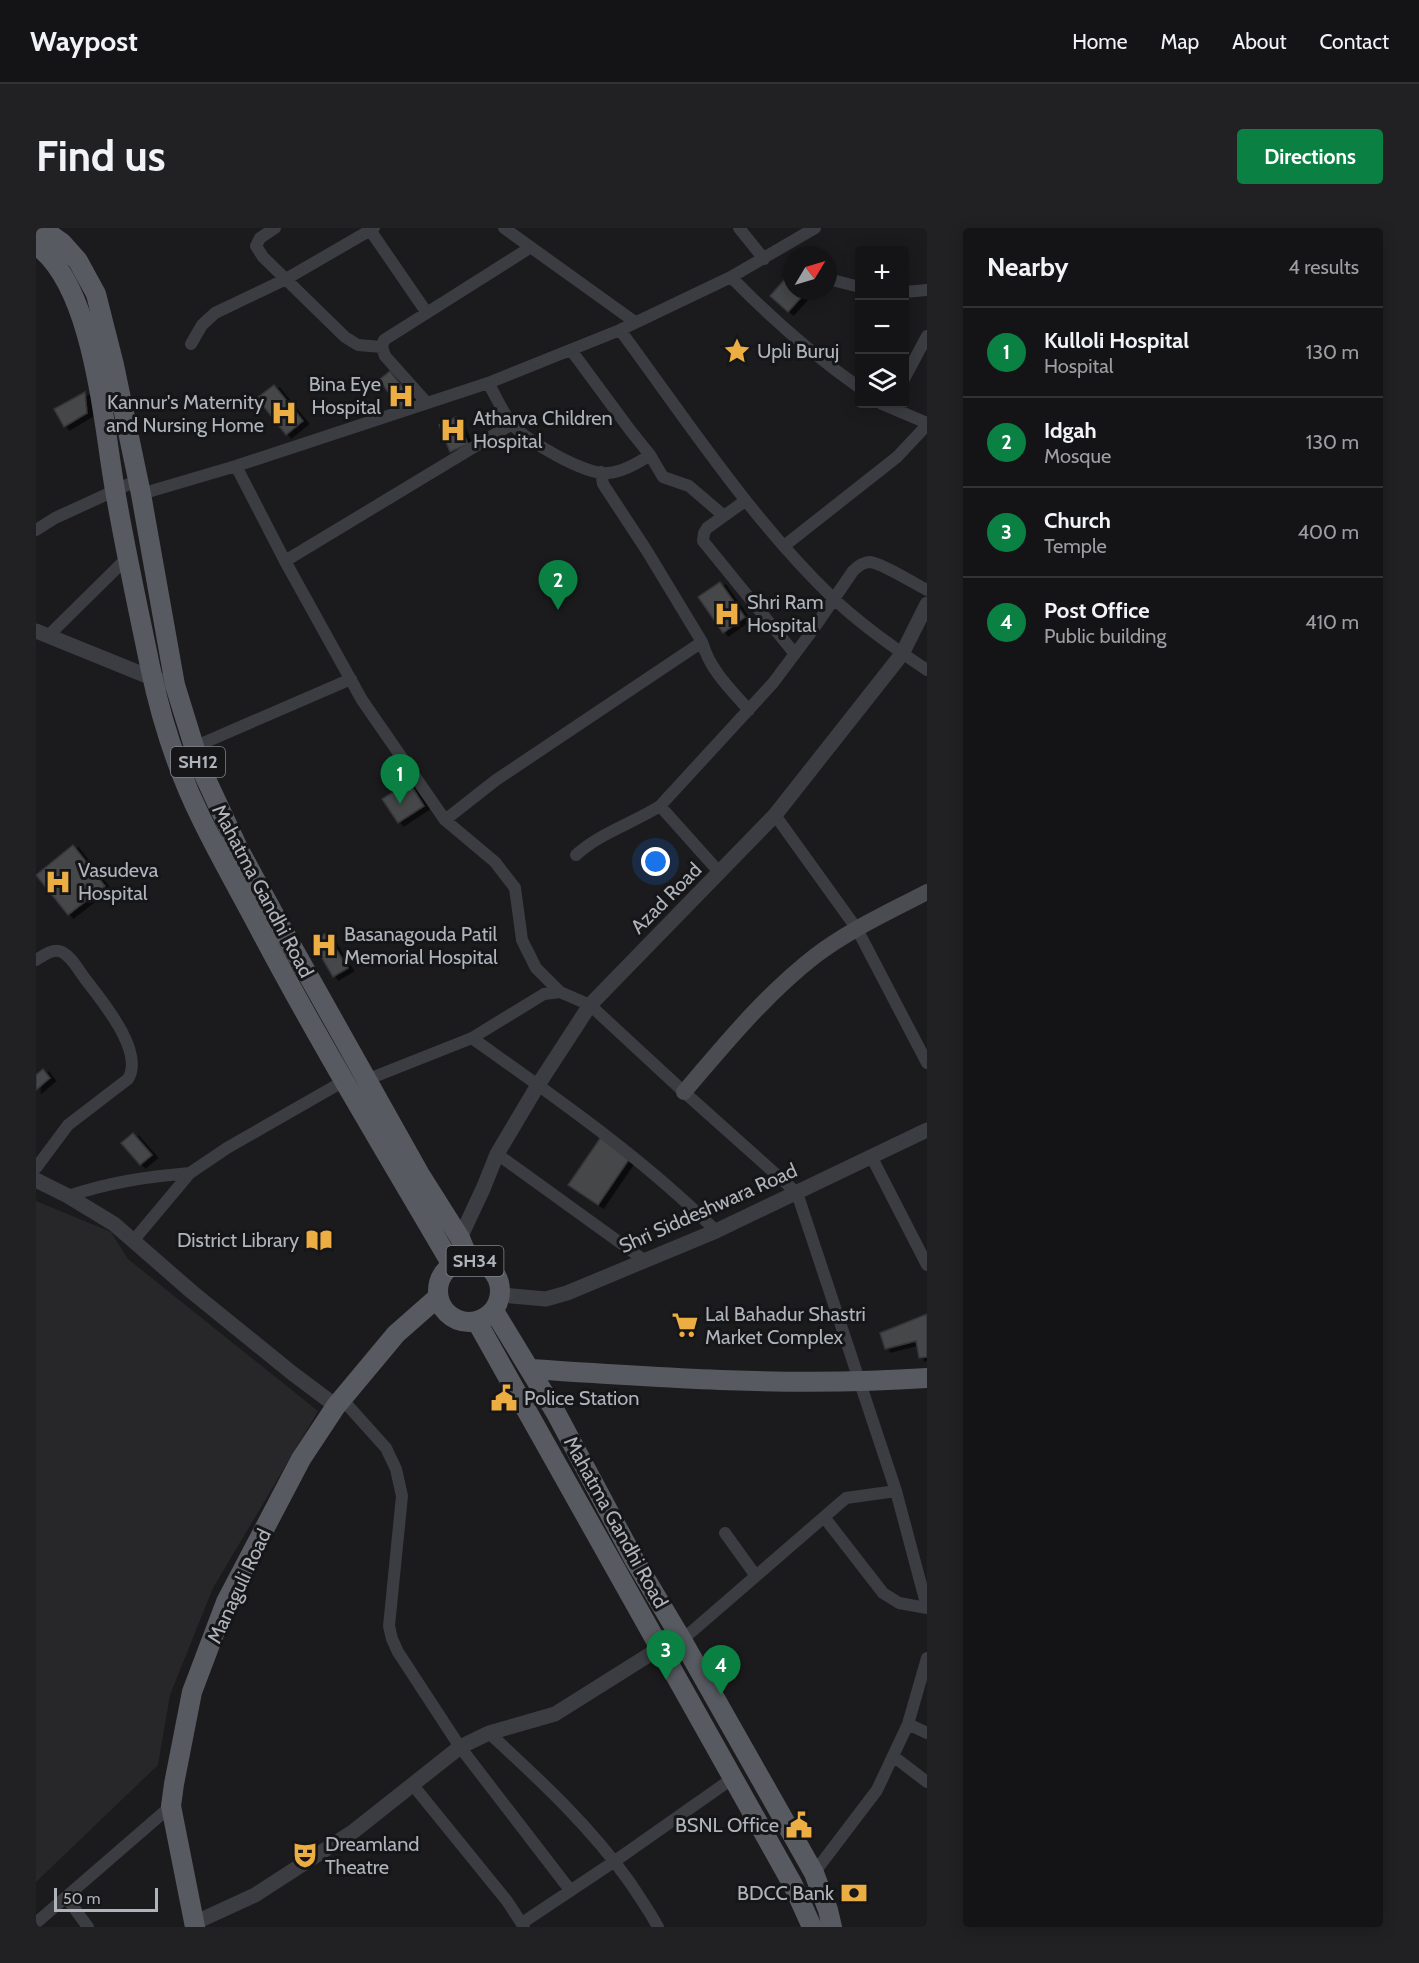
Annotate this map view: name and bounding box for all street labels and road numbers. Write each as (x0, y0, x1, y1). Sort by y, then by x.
road number: SH12 (171, 747, 225, 777)
street label: Mahatma Gandhi Road (207, 800, 319, 982)
street label: Azad Road (626, 858, 706, 938)
street label: Shri Siddeshwara Road (615, 1158, 801, 1258)
road number: SH34 (446, 1246, 504, 1276)
street label: Mahatma Gandhi Road (559, 1432, 673, 1612)
street label: Managuli Road (202, 1525, 276, 1647)

